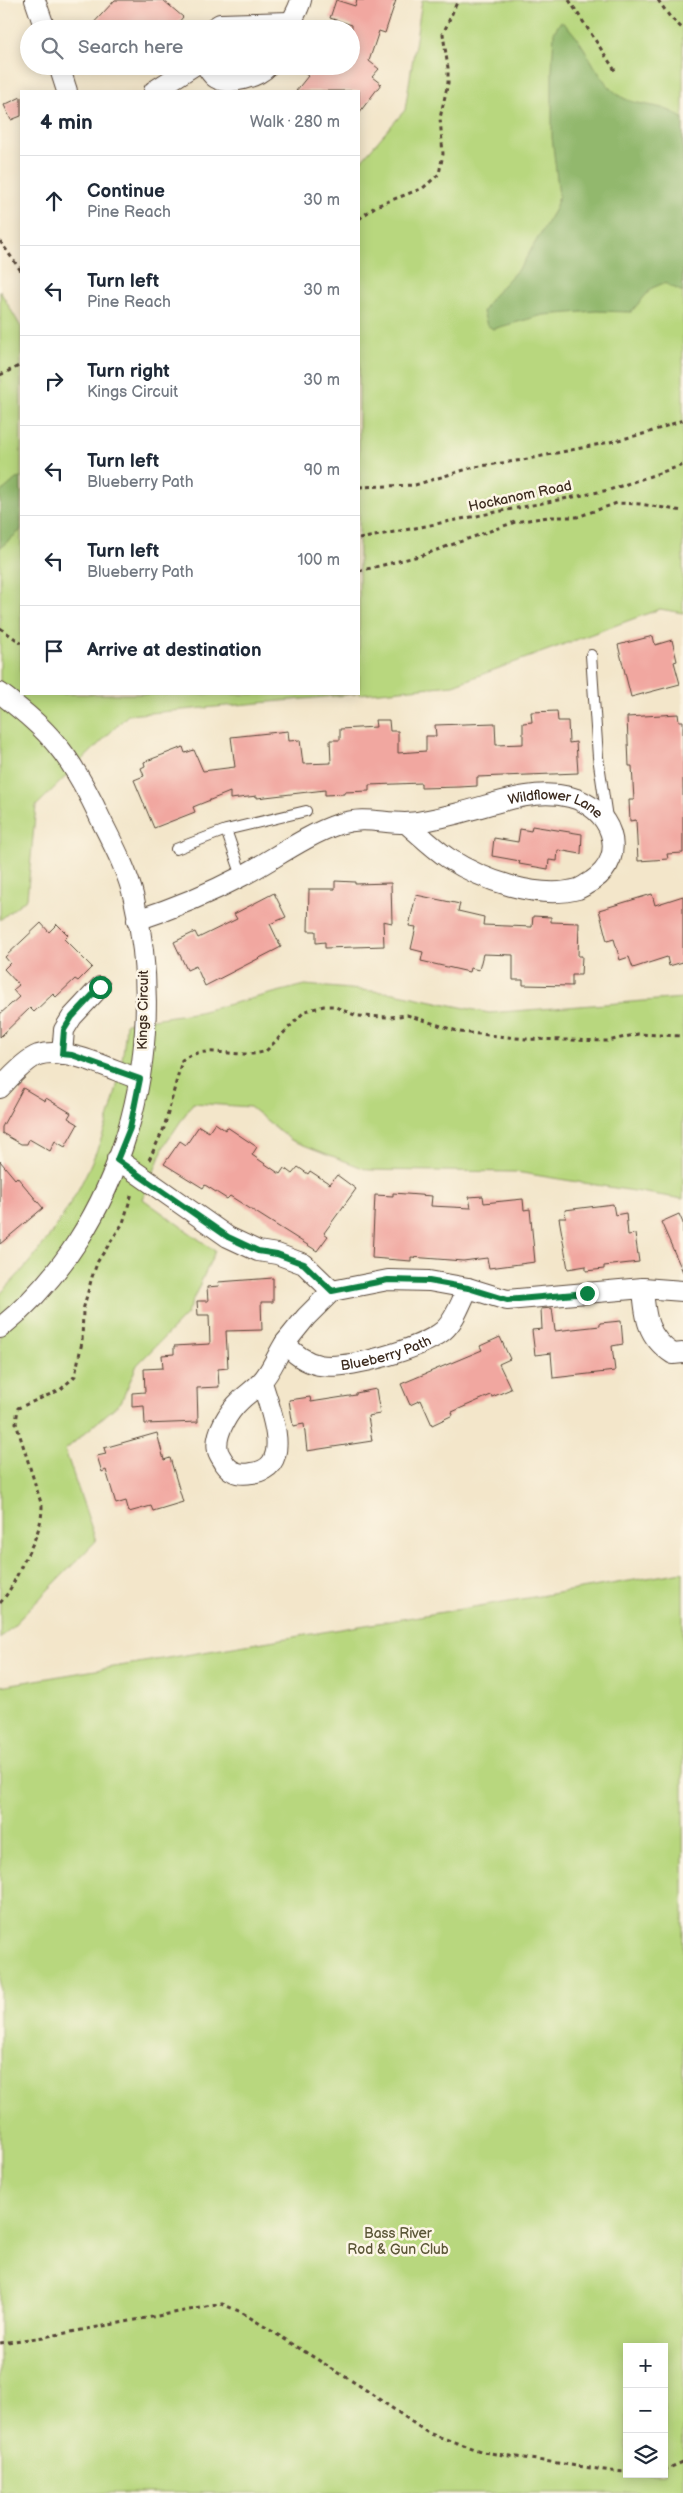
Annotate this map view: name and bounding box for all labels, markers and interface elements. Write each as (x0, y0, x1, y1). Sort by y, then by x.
search box (20, 20, 360, 75)
icon: search (38, 34, 66, 62)
text: Search here (78, 36, 183, 59)
text: 4 min (40, 110, 93, 135)
text: Walk · 280 m (250, 113, 340, 132)
text: Continue (87, 180, 165, 203)
icon: ahead (40, 187, 68, 215)
text: 30 m (303, 191, 340, 210)
text: Pine Reach (87, 203, 171, 222)
text: Turn left (87, 270, 159, 293)
icon: left (40, 277, 68, 305)
text: 30 m (303, 281, 340, 300)
text: Pine Reach (87, 293, 171, 312)
text: Turn right (87, 360, 170, 383)
icon: right (40, 367, 68, 395)
text: 30 m (303, 371, 340, 390)
text: Kings Circuit (87, 383, 178, 402)
text: Turn left (87, 450, 159, 473)
icon: left (40, 457, 68, 485)
text: 90 m (304, 461, 340, 480)
text: Blueberry Path (87, 473, 194, 492)
street label: Hockanom Road (467, 477, 573, 515)
text: Turn left (87, 540, 159, 563)
icon: left (40, 547, 68, 575)
text: 100 m (297, 551, 340, 570)
text: Blueberry Path (87, 563, 194, 582)
icon: arrive (40, 637, 68, 665)
text: Arrive at destination (87, 639, 262, 662)
street label: Wildflower Lane (506, 786, 607, 822)
street label: Kings Circuit (134, 969, 152, 1050)
route start (89, 976, 112, 999)
route end (576, 1282, 599, 1305)
street label: Blueberry Path (339, 1331, 434, 1374)
park label: Bass River Rod & Gun Club (347, 2225, 449, 2258)
map controls (623, 2343, 668, 2478)
button: + (623, 2343, 668, 2388)
button: − (623, 2388, 668, 2433)
button: layers (623, 2433, 668, 2478)

